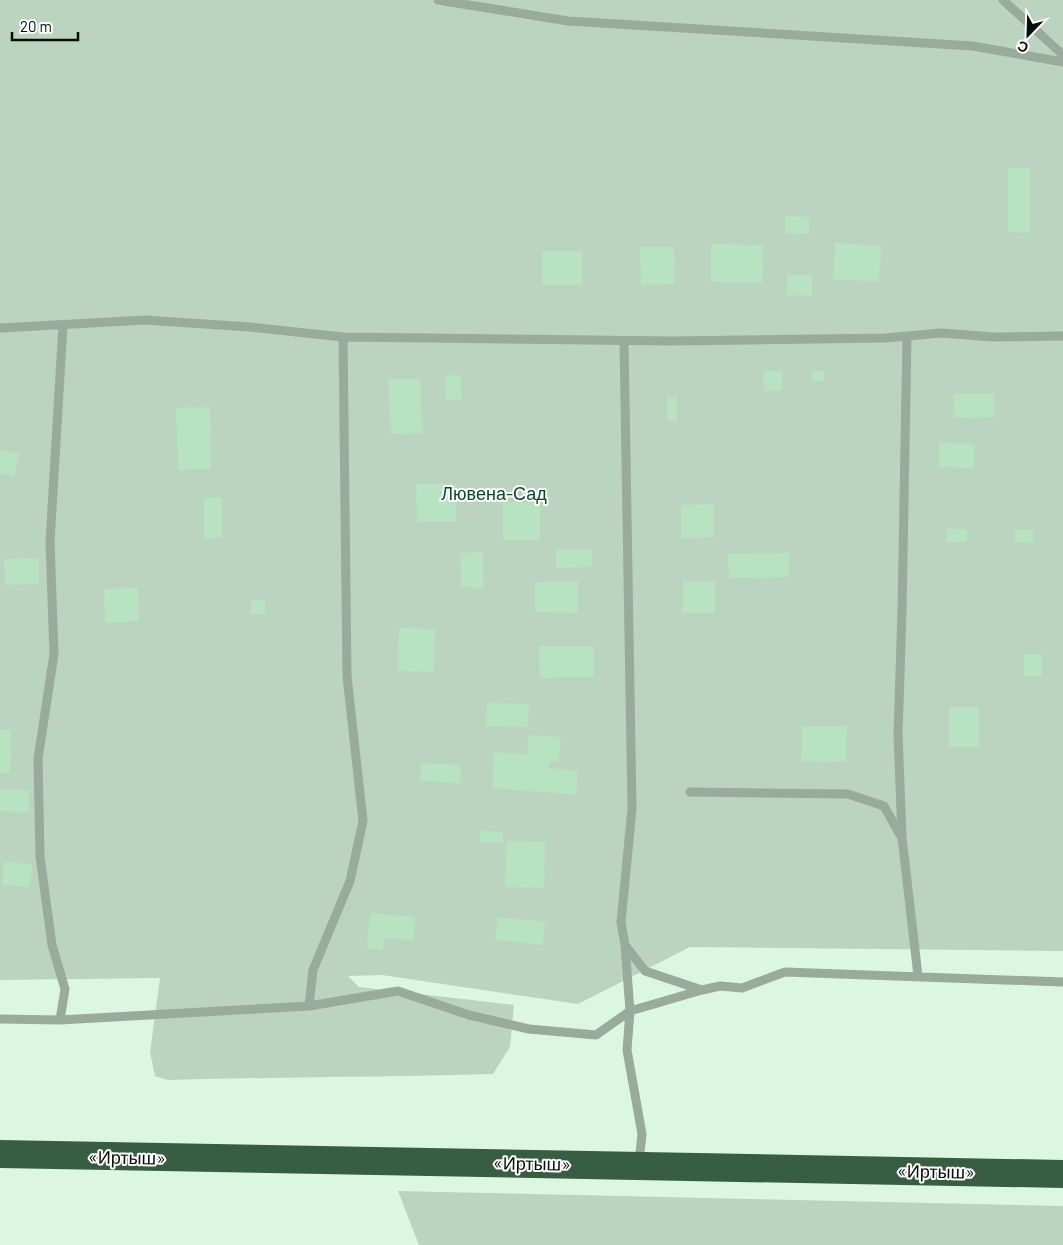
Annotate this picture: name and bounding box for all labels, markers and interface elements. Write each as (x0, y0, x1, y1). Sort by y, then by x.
scale bar (12, 10, 79, 42)
north arrow (1003, 10, 1053, 60)
text: 20 m (20, 17, 52, 35)
text: С (1015, 38, 1031, 57)
park label: Лювена-Сад (441, 482, 547, 504)
street label: «Иртыш» (88, 1145, 166, 1169)
street label: «Иртыш» (493, 1151, 571, 1175)
street label: «Иртыш» (897, 1159, 975, 1183)

